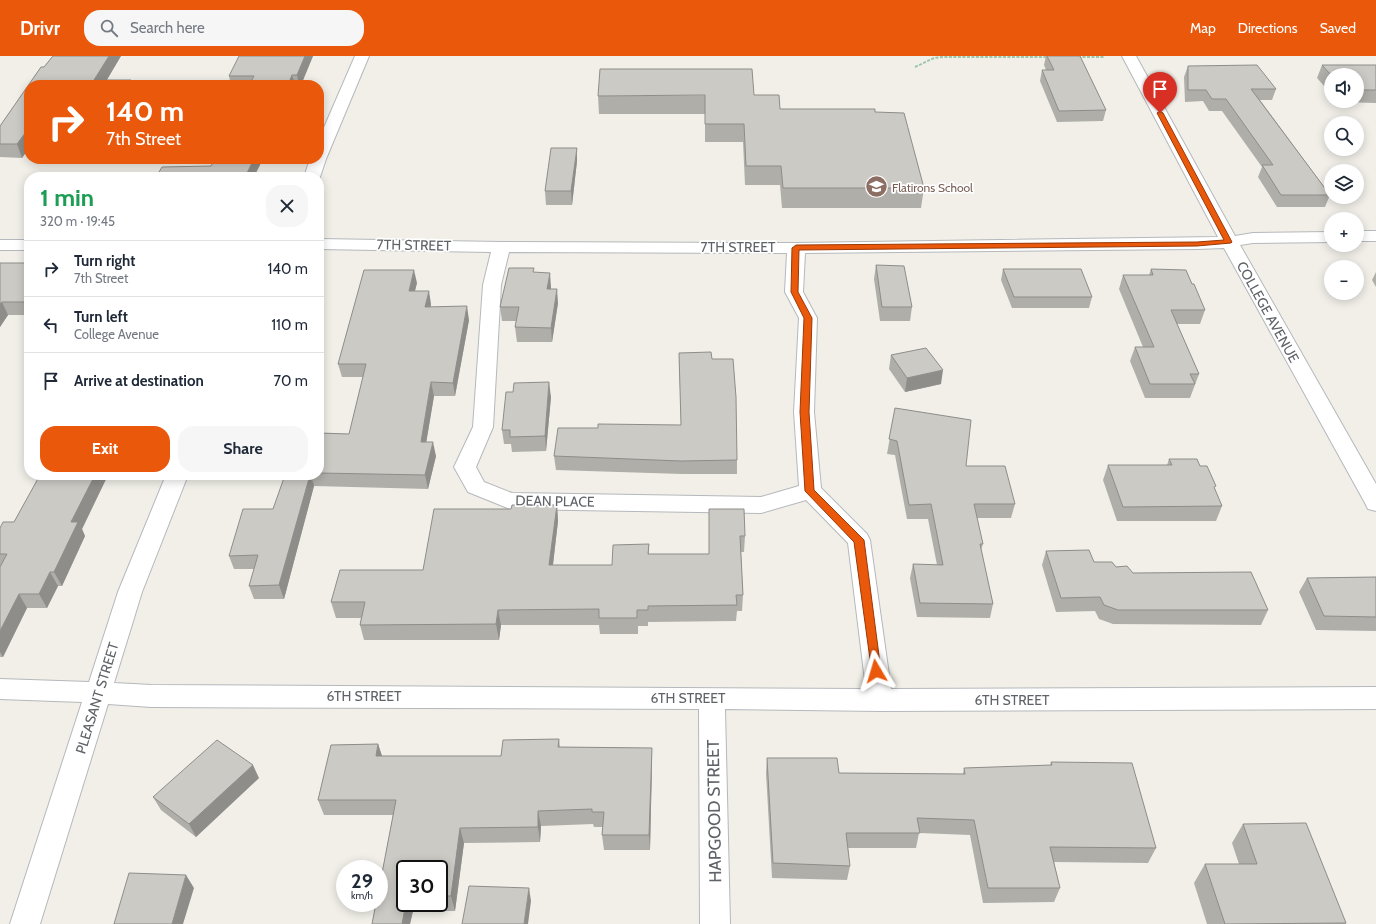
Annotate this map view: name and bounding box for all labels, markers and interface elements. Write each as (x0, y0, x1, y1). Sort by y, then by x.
search box (84, 10, 364, 46)
text: Drivr (20, 17, 60, 40)
icon: search (98, 17, 120, 39)
text: Search here (130, 19, 205, 37)
text: Map (1190, 19, 1216, 37)
text: Directions (1238, 19, 1298, 37)
text: Saved (1320, 19, 1356, 37)
map controls (1324, 68, 1364, 300)
button: sound (1324, 68, 1364, 108)
pin (1143, 72, 1177, 113)
icon: arrive (1149, 78, 1171, 100)
text: 140 m (106, 94, 184, 128)
icon: right (40, 96, 92, 148)
button: search (1324, 116, 1364, 156)
text: 7th Street (106, 128, 181, 150)
button: layers (1324, 164, 1364, 204)
school or university icon: Flatirons School (863, 174, 889, 200)
place label: Flatirons School (892, 180, 973, 195)
text: 1 min (40, 183, 94, 212)
button: close (266, 185, 308, 227)
button: + (1324, 212, 1364, 252)
text: 320 m · 19:45 (40, 213, 115, 229)
street label: 7TH STREET (376, 235, 452, 255)
street label: 7TH STREET (701, 238, 776, 256)
text: Turn right (74, 252, 135, 270)
icon: right (40, 258, 62, 280)
street label: COLLEGE AVENUE (1233, 258, 1303, 366)
text: 140 m (267, 260, 308, 278)
button: − (1324, 260, 1364, 300)
text: 7th Street (74, 270, 128, 286)
text: Turn left (74, 308, 128, 326)
icon: left (40, 314, 62, 336)
text: 110 m (271, 316, 308, 334)
text: College Avenue (74, 326, 159, 342)
icon: arrive (40, 370, 62, 392)
text: Arrive at destination (74, 372, 204, 390)
text: 70 m (274, 372, 308, 390)
button: Exit (40, 426, 170, 472)
button: Share (178, 426, 308, 472)
street label: DEAN PLACE (515, 491, 595, 511)
street label: PLEASANT STREET (71, 640, 123, 756)
position arrow (855, 650, 897, 692)
street label: 6TH STREET (326, 687, 402, 705)
street label: 6TH STREET (650, 689, 726, 707)
street label: 6TH STREET (974, 691, 1050, 709)
street label: HAPGOOD STREET (703, 739, 725, 883)
speed limit sign: 30 (396, 860, 448, 912)
text: 29 (351, 869, 373, 893)
text: km/h (351, 889, 373, 902)

